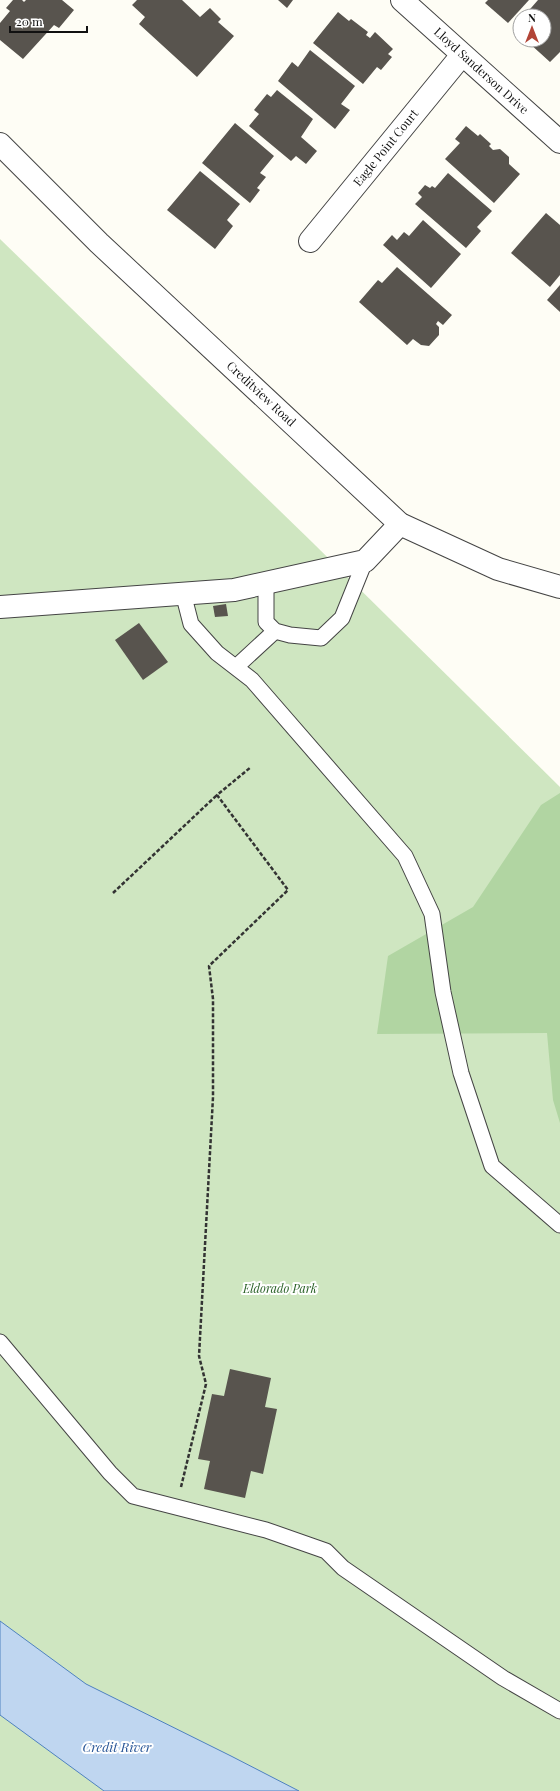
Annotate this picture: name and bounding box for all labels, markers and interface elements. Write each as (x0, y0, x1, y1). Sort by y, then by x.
scale bar (10, 8, 87, 34)
north arrow (512, 8, 552, 48)
text: N (528, 10, 536, 25)
text: 20 m (16, 13, 43, 29)
street label: Lloyd Sanderson Drive (431, 23, 532, 117)
street label: Eagle Point Court (349, 105, 422, 189)
street label: Creditview Road (224, 357, 300, 429)
park label: Eldorado Park (242, 1280, 317, 1296)
water label: Credit River (83, 1738, 152, 1755)

